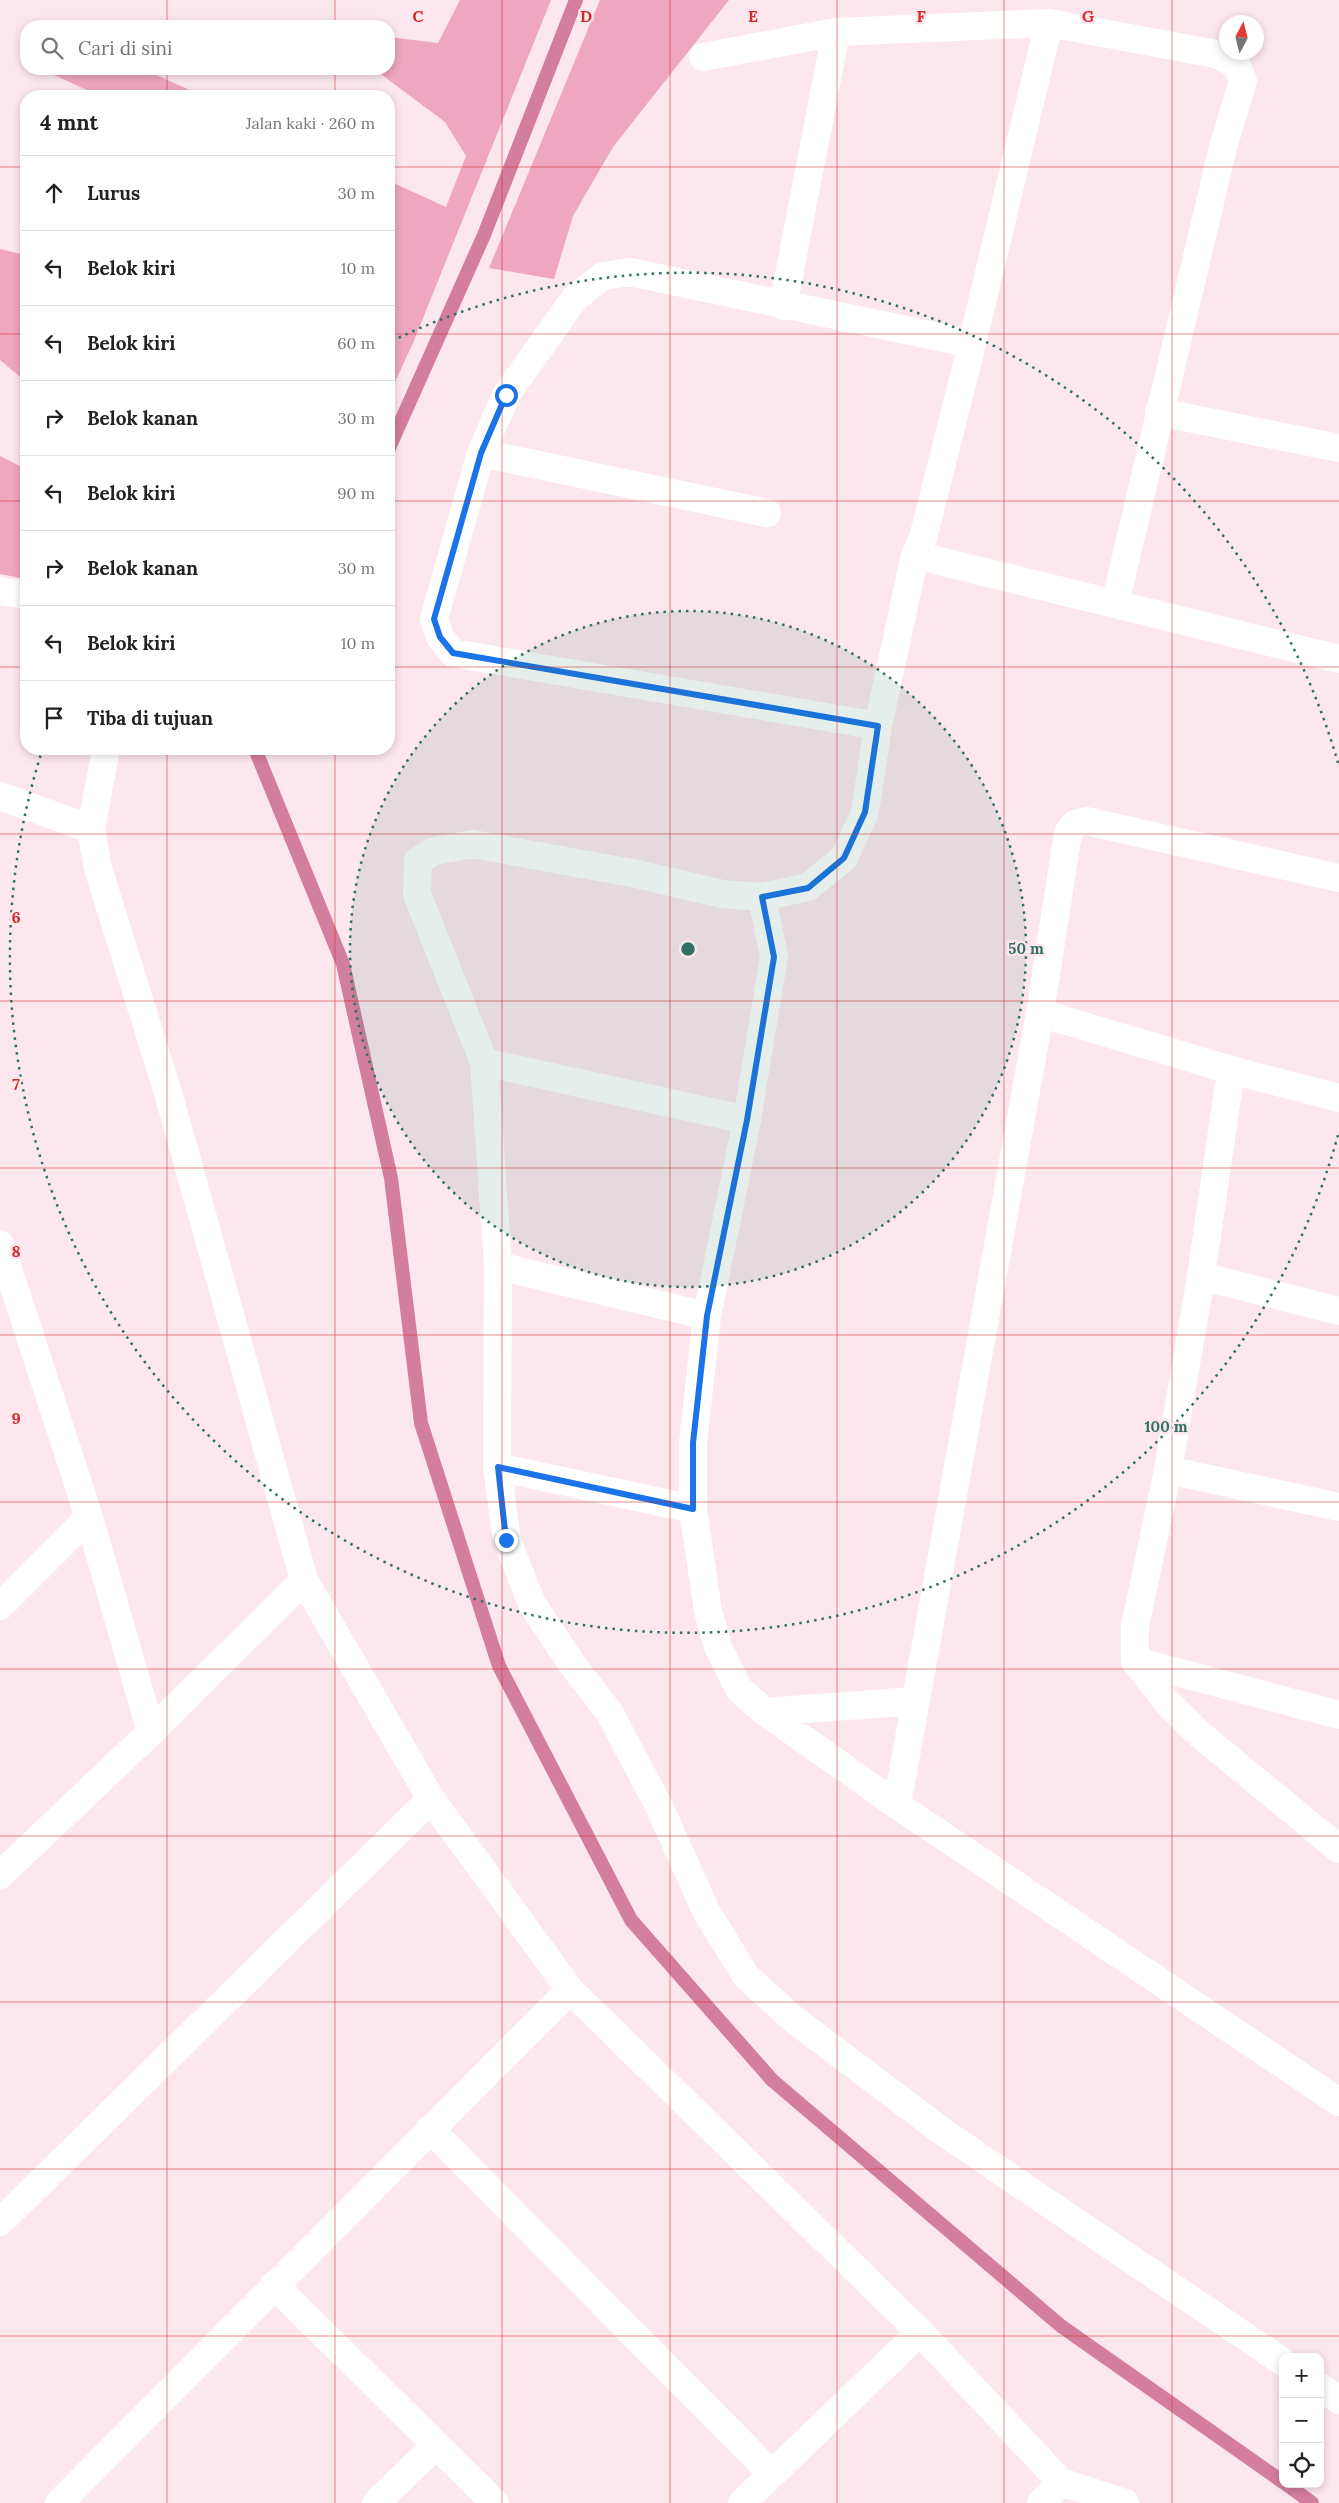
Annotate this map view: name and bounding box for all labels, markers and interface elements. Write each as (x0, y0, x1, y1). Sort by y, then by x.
text: C (412, 6, 424, 26)
text: D (580, 6, 592, 26)
text: E (748, 6, 758, 26)
text: F (916, 6, 926, 26)
text: G (1082, 6, 1094, 26)
north arrow (1219, 15, 1264, 60)
search box (20, 20, 395, 75)
icon: search (38, 34, 66, 62)
text: Cari di sini (78, 36, 172, 60)
text: 4 mnt (40, 109, 98, 136)
text: Jalan kaki · 260 m (246, 113, 375, 133)
icon: ahead (40, 179, 68, 207)
text: Lurus (87, 181, 140, 205)
text: 30 m (338, 183, 375, 203)
icon: left (40, 254, 68, 282)
text: Belok kiri (87, 256, 176, 280)
text: 10 m (341, 258, 375, 278)
icon: left (40, 329, 68, 357)
text: Belok kiri (87, 331, 176, 355)
text: 60 m (337, 333, 375, 353)
route start (495, 384, 518, 407)
icon: right (40, 404, 68, 432)
text: Belok kanan (87, 406, 198, 430)
text: 30 m (338, 408, 375, 428)
icon: left (40, 479, 68, 507)
text: Belok kiri (87, 481, 176, 505)
text: 90 m (337, 483, 375, 503)
icon: right (40, 554, 68, 582)
text: Belok kanan (87, 556, 198, 580)
text: 30 m (338, 558, 375, 578)
icon: left (40, 629, 68, 657)
text: Belok kiri (87, 631, 176, 655)
text: 10 m (341, 633, 375, 653)
icon: arrive (40, 704, 68, 732)
text: Tiba di tujuan (87, 706, 213, 730)
text: 6 (11, 907, 21, 927)
text: 50 m (1008, 939, 1044, 958)
centre of rings (679, 940, 697, 958)
text: 7 (12, 1074, 20, 1094)
text: 8 (11, 1241, 21, 1261)
text: 9 (11, 1408, 21, 1428)
text: 100 m (1145, 1417, 1188, 1436)
route end (495, 1529, 518, 1552)
map controls (1279, 2353, 1324, 2488)
button: + (1279, 2353, 1324, 2398)
button: − (1279, 2398, 1324, 2443)
button: locate (1279, 2443, 1324, 2488)

